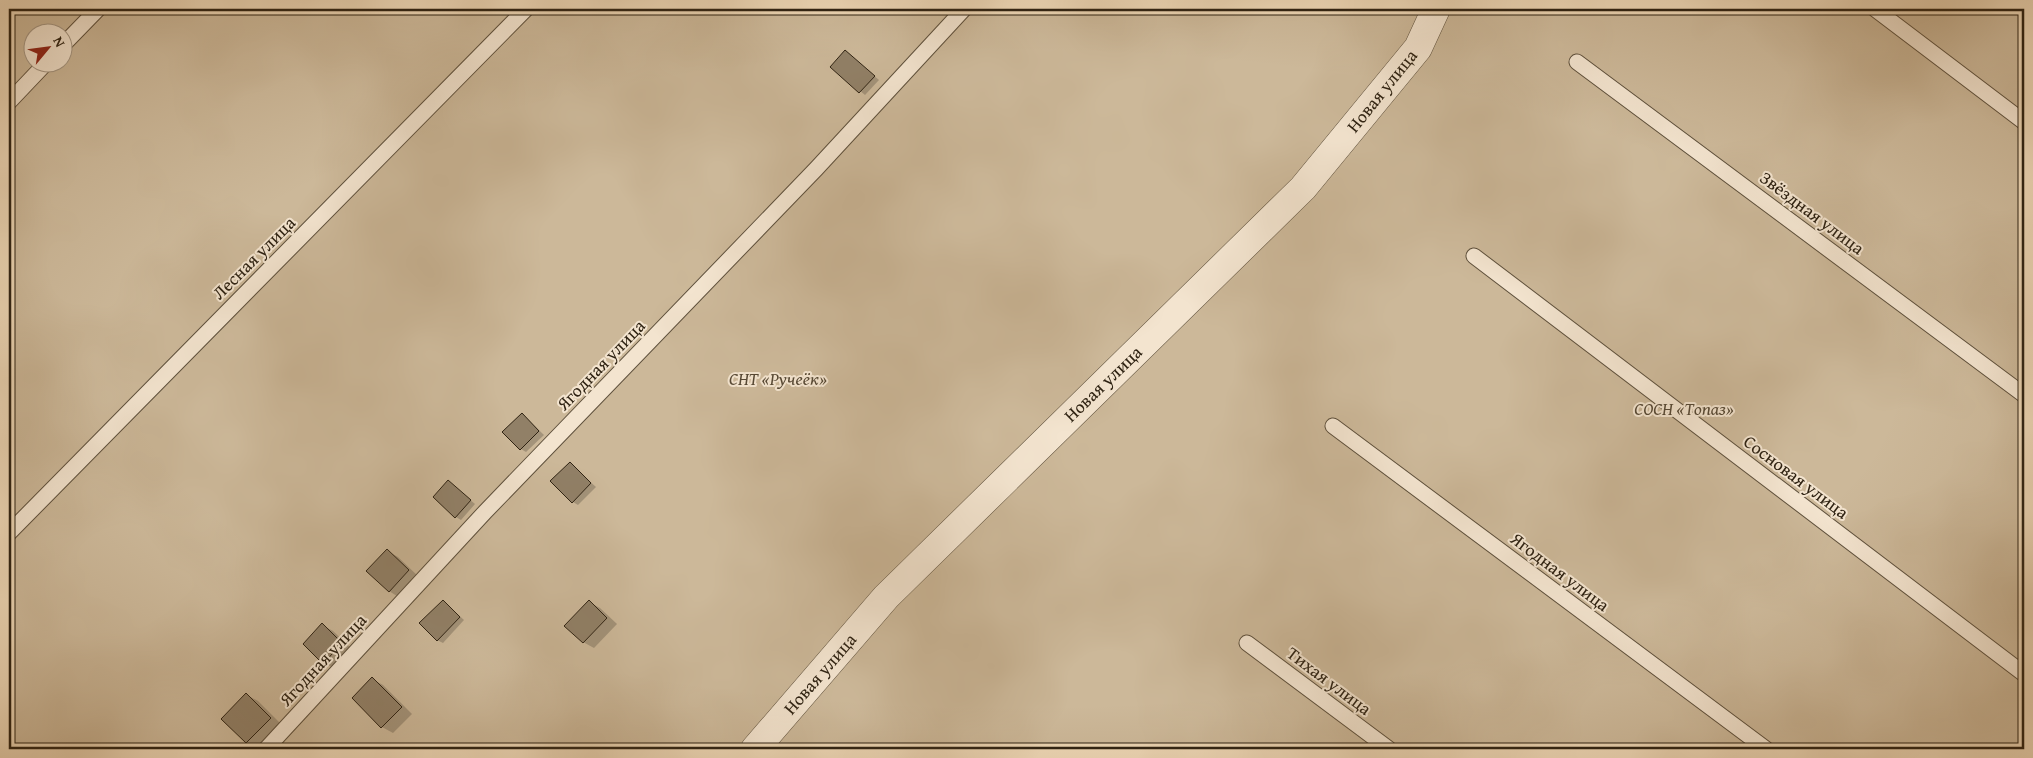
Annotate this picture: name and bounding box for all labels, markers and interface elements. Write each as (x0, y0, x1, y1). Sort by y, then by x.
north arrow (22, 22, 72, 72)
text: N (48, 33, 71, 51)
street label: Новая улица (1340, 43, 1424, 138)
street label: Звёздная улица (1754, 164, 1871, 261)
street label: Лесная улица (206, 209, 302, 306)
street label: Ягодная улица (549, 313, 652, 417)
street label: Новая улица (1057, 339, 1148, 428)
park label: СНТ «Ручеёк» (729, 365, 827, 392)
park label: СОСН «Топаз» (1634, 395, 1734, 422)
street label: Сосновая улица (1738, 428, 1855, 525)
street label: Ягодная улица (1504, 525, 1616, 618)
street label: Ягодная улица (272, 607, 373, 713)
street label: Новая улица (777, 627, 863, 720)
street label: Тихая улица (1281, 640, 1378, 722)

